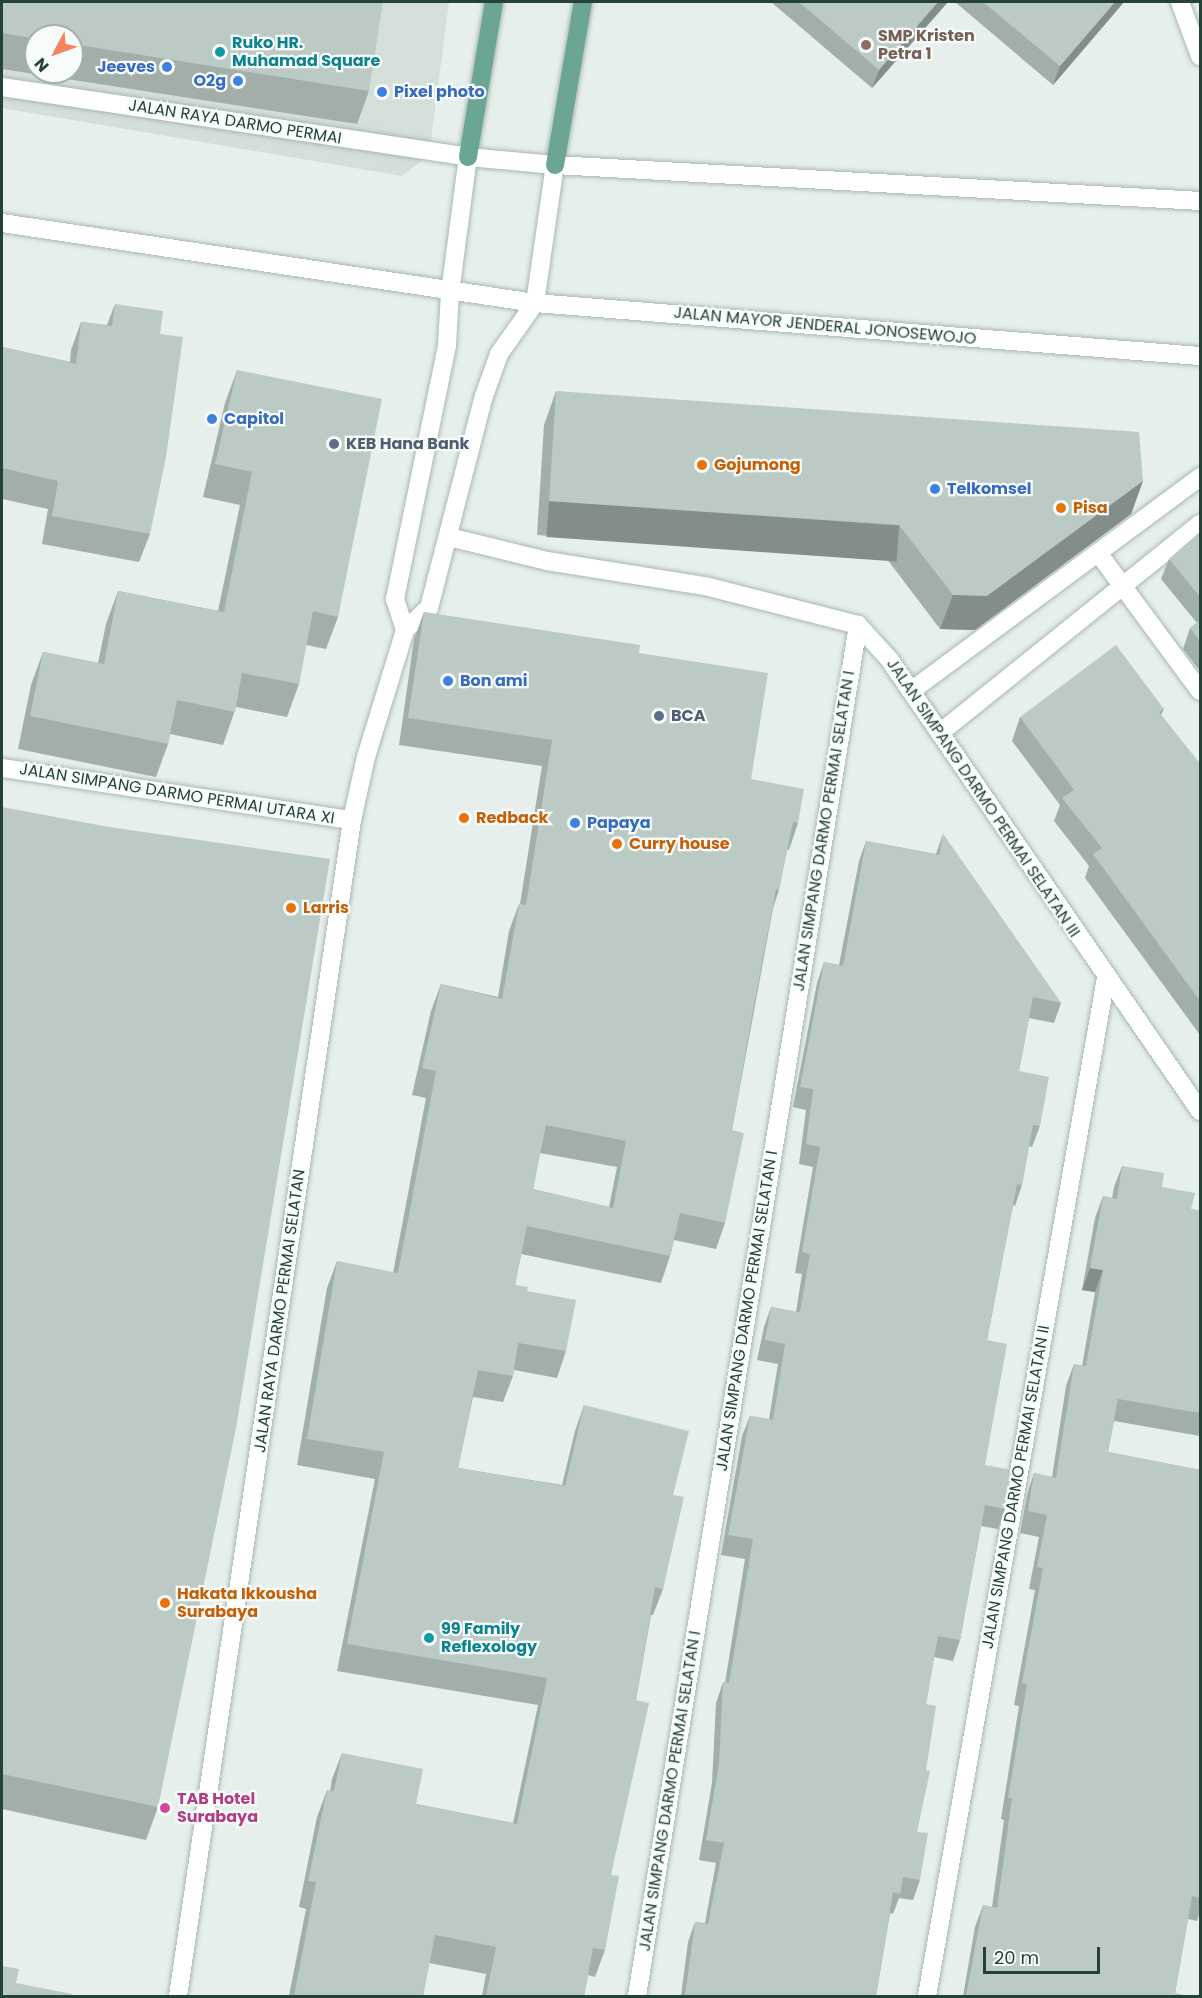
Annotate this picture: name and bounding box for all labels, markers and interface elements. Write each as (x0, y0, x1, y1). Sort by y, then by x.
north arrow (24, 24, 84, 84)
place label: SMP Kristen Petra 1 (878, 26, 975, 64)
place label: Ruko HR. Muhamad Square (232, 33, 380, 71)
marker: SMP Kristen Petra 1 (859, 38, 873, 52)
marker: Ruko HR. Muhamad Square (213, 45, 227, 59)
text: N (29, 53, 54, 77)
place label: Jeeves (97, 57, 155, 77)
marker: Jeeves (160, 60, 174, 74)
place label: O2g (193, 71, 226, 91)
marker: O2g (231, 74, 245, 88)
place label: Pixel photo (394, 82, 485, 102)
marker: Pixel photo (375, 85, 389, 99)
street label: JALAN RAYA DARMO PERMAI (127, 96, 343, 148)
street label: JALAN MAYOR JENDERAL JONOSEWOJO (673, 303, 977, 349)
place label: Capitol (224, 409, 284, 429)
marker: Capitol (205, 412, 219, 426)
place label: KEB Hana Bank (346, 434, 469, 454)
marker: KEB Hana Bank (327, 437, 341, 451)
place label: Gojumong (714, 455, 801, 475)
marker: Gojumong (695, 458, 709, 472)
place label: Telkomsel (947, 479, 1032, 499)
marker: Telkomsel (928, 482, 942, 496)
place label: Pisa (1073, 498, 1107, 518)
marker: Pisa (1054, 501, 1068, 515)
street label: JALAN SIMPANG DARMO PERMAI SELATAN III (882, 655, 1084, 941)
street label: JALAN SIMPANG DARMO PERMAI SELATAN I (789, 669, 859, 993)
place label: Bon ami (460, 671, 527, 691)
marker: Bon ami (441, 674, 455, 688)
place label: BCA (671, 706, 706, 726)
marker: BCA (652, 709, 666, 723)
street label: JALAN SIMPANG DARMO PERMAI UTARA XI (18, 760, 336, 828)
place label: Redback (476, 808, 548, 828)
marker: Redback (457, 811, 471, 825)
place label: Papaya (587, 813, 651, 833)
marker: Papaya (568, 816, 582, 830)
place label: Curry house (629, 834, 730, 854)
marker: Curry house (610, 837, 624, 851)
place label: Larris (303, 898, 349, 918)
marker: Larris (284, 901, 298, 915)
street label: JALAN SIMPANG DARMO PERMAI SELATAN I (712, 1149, 782, 1473)
street label: JALAN RAYA DARMO PERMAI SELATAN (251, 1168, 309, 1454)
street label: JALAN SIMPANG DARMO PERMAI SELATAN II (978, 1324, 1054, 1650)
place label: Hakata Ikkousha Surabaya (177, 1584, 317, 1622)
marker: Hakata Ikkousha Surabaya (158, 1596, 172, 1610)
place label: 99 Family Reflexology (441, 1619, 537, 1657)
street label: JALAN SIMPANG DARMO PERMAI SELATAN I (635, 1629, 705, 1953)
marker: 99 Family Reflexology (422, 1631, 436, 1645)
place label: TAB Hotel Surabaya (177, 1789, 258, 1827)
marker: TAB Hotel Surabaya (158, 1801, 172, 1815)
scale bar (986, 1935, 1103, 1973)
text: 20 m (994, 1945, 1039, 1970)

